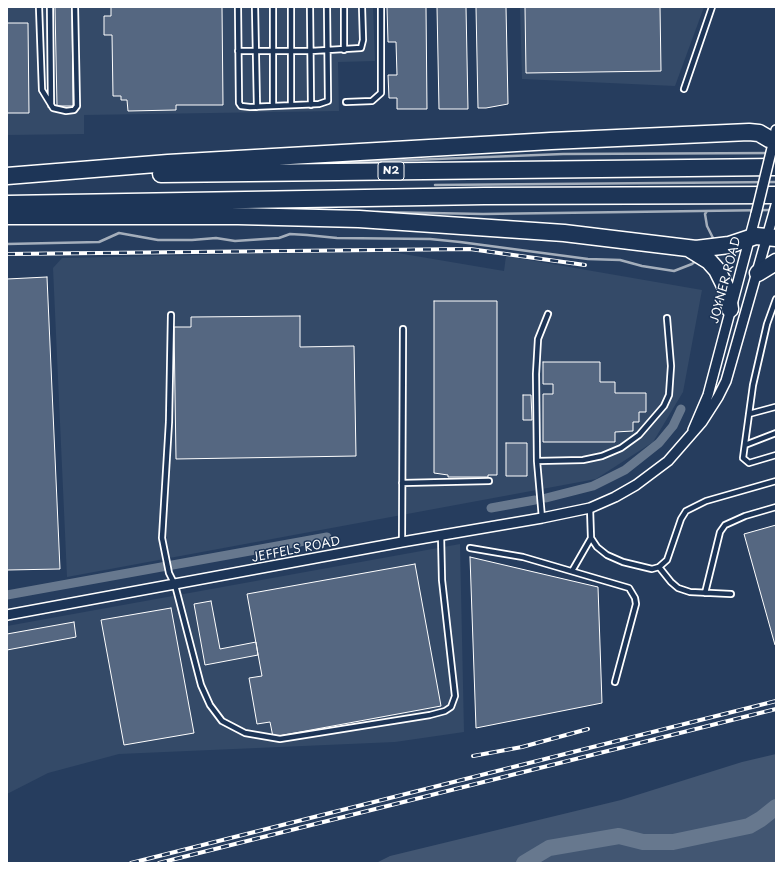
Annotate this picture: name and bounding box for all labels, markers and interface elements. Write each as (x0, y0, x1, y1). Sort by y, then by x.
road number: N2 (378, 162, 404, 180)
street label: JOYNER ROAD (708, 235, 744, 325)
street label: JEFFELS ROAD (250, 534, 342, 566)

